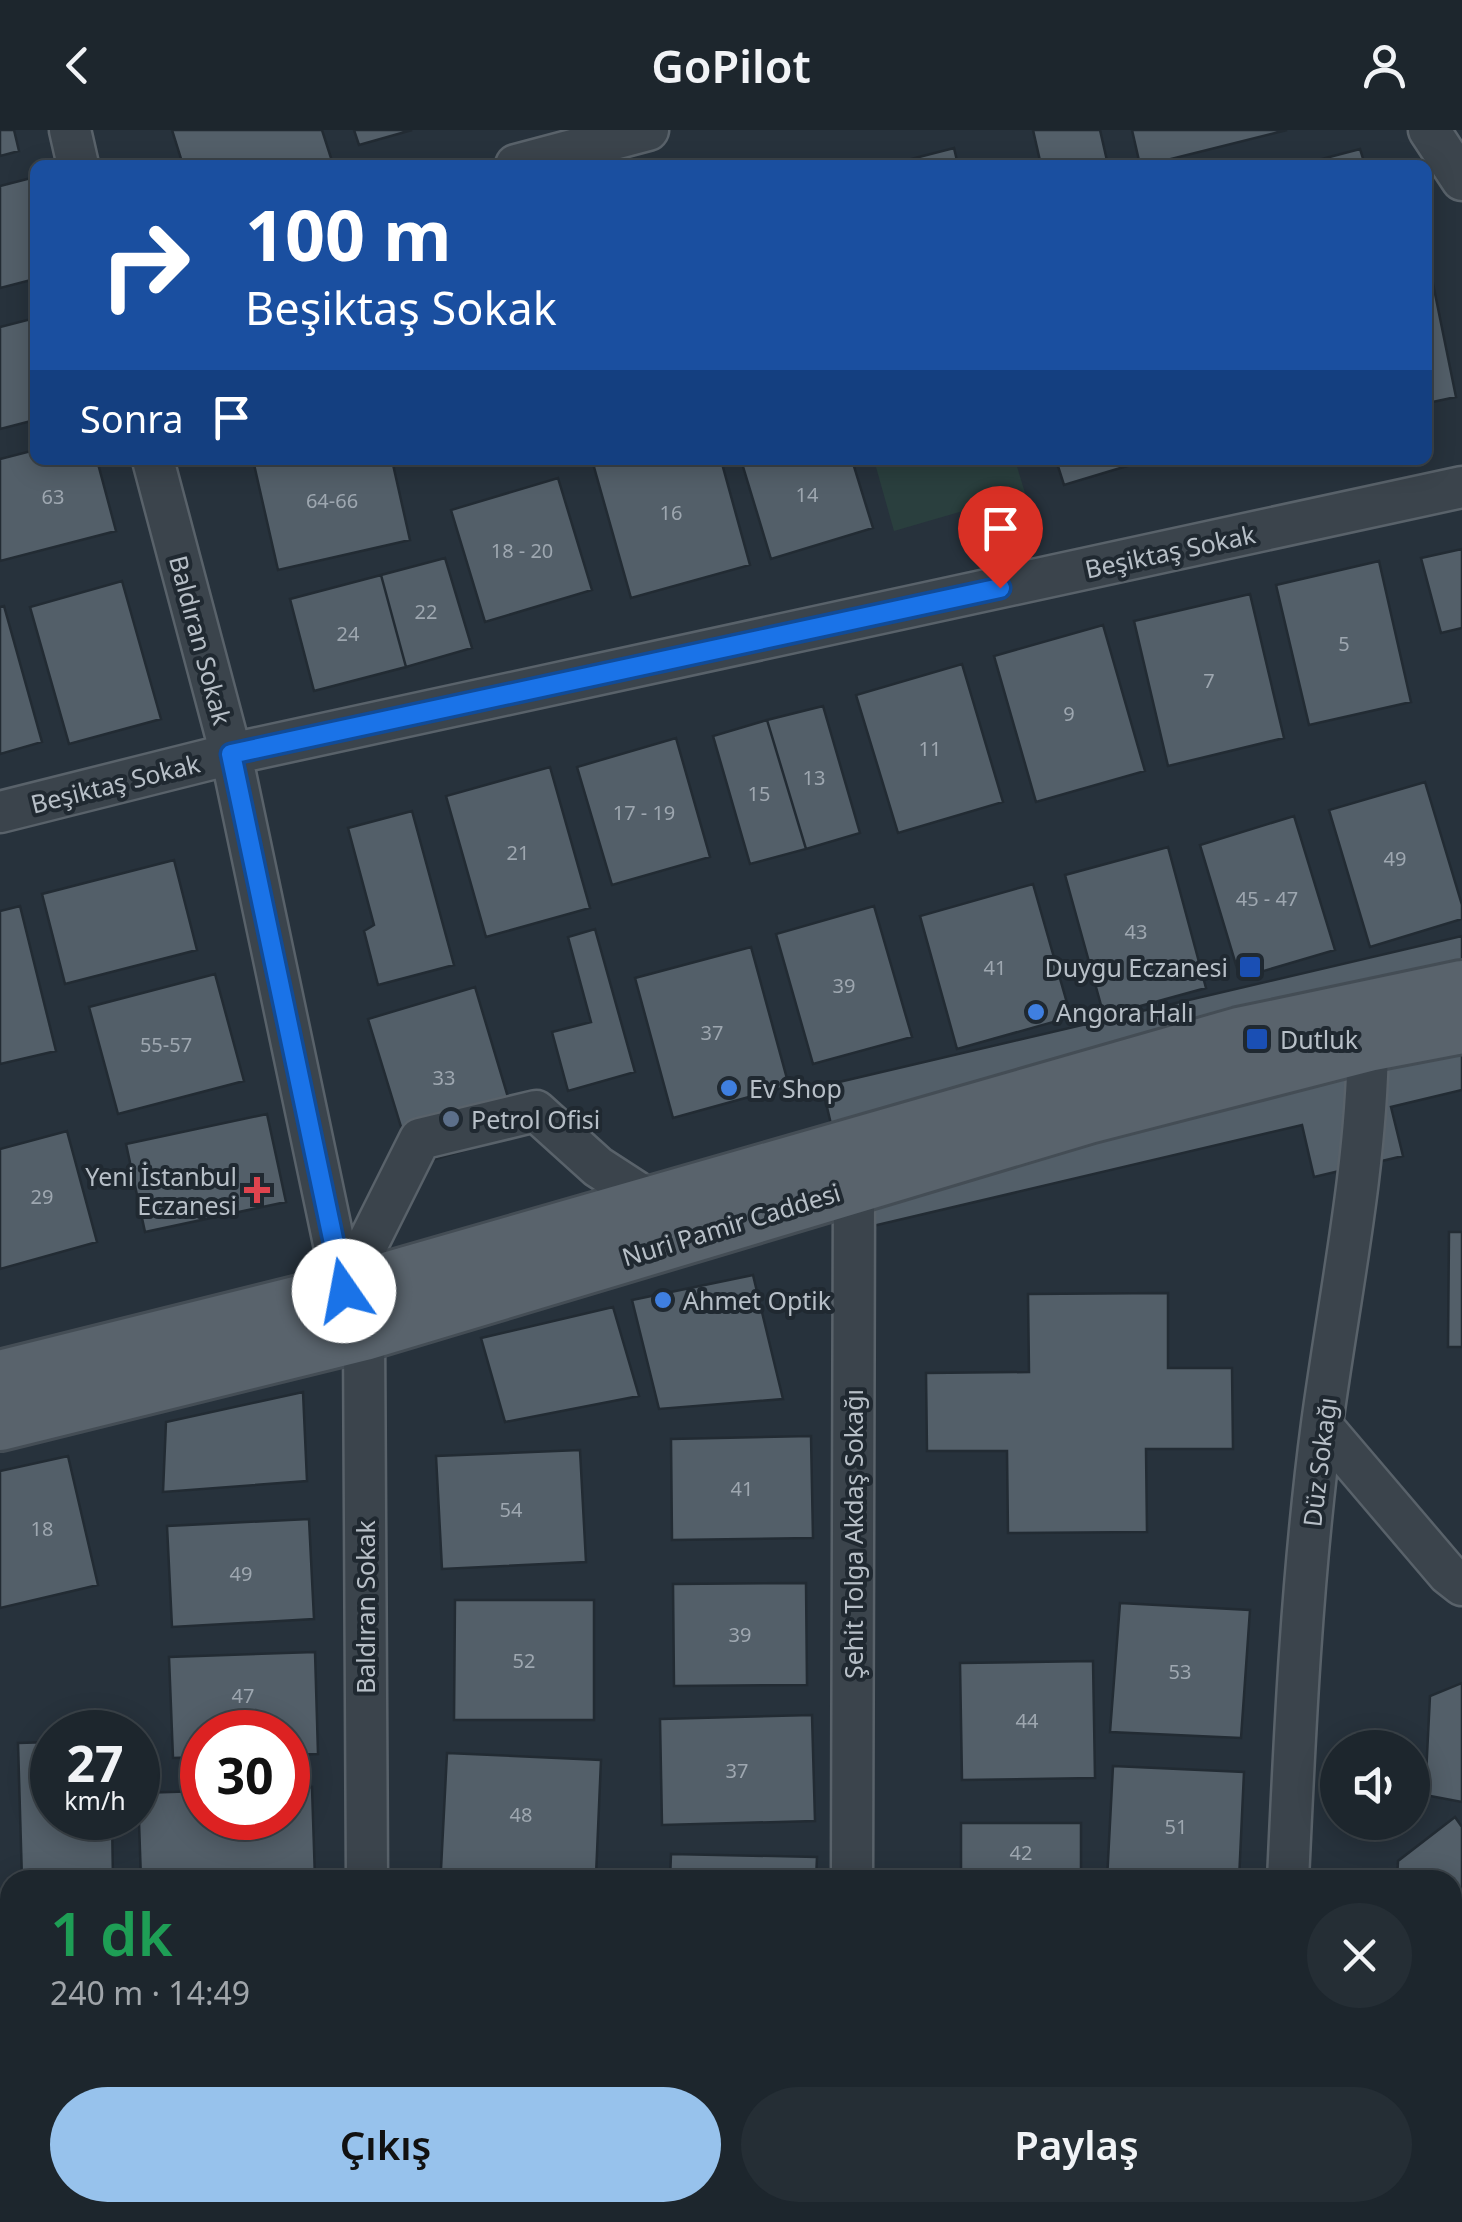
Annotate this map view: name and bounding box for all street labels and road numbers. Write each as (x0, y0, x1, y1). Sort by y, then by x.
street label: Beşiktaş Sokak (1082, 516, 1259, 586)
street label: Baldıran Sokak (162, 552, 240, 729)
street label: Beşiktaş Sokak (27, 745, 204, 820)
street label: Nuri Pamir Caddesi (618, 1175, 844, 1273)
street label: Şehit Tolga Akdaş Sokağı (836, 1389, 870, 1679)
street label: Düz Sokağı (1294, 1395, 1344, 1529)
street label: Baldıran Sokak (348, 1519, 382, 1694)

